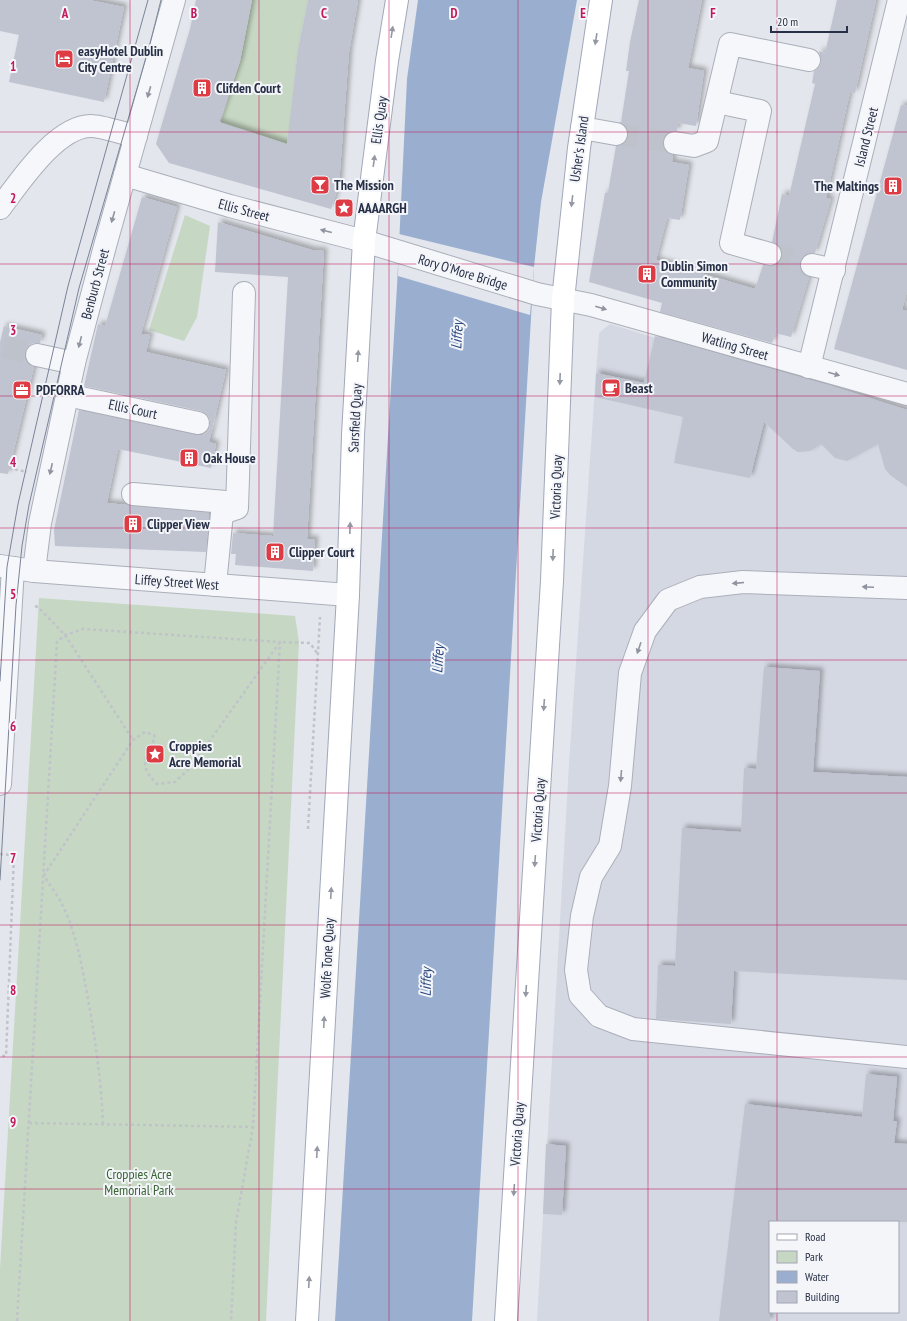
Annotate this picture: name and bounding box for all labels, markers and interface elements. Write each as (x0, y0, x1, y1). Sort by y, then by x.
text: A (61, 5, 69, 22)
text: B (191, 5, 197, 22)
text: C (321, 5, 327, 22)
text: D (451, 5, 458, 22)
text: E (580, 5, 586, 22)
text: F (710, 5, 716, 22)
scale bar (771, 8, 847, 34)
text: 20 m (777, 14, 798, 29)
one-way arrow (389, 26, 395, 38)
one-way arrow (593, 32, 599, 45)
place label: easyHotel Dublin City Centre (78, 42, 163, 76)
hotel icon: easyHotel Dublin City Centre (53, 48, 75, 70)
text: 1 (10, 58, 16, 75)
building icon: Clifden Court (191, 77, 213, 99)
place label: Clifden Court (216, 79, 281, 97)
one-way arrow (146, 86, 152, 98)
street label: Ellis Quay (367, 94, 391, 145)
street label: Island Street (850, 105, 882, 169)
street label: Usher's Island (565, 115, 593, 183)
one-way arrow (371, 155, 377, 167)
bar icon: The Mission (309, 174, 331, 196)
building icon: The Maltings (882, 175, 904, 197)
place label: The Mission (334, 176, 394, 194)
place label: The Maltings (814, 177, 879, 195)
text: 2 (10, 190, 16, 207)
street label: Ellis Street (216, 195, 272, 225)
one-way arrow (569, 195, 576, 207)
place icon: AAAARGH (333, 197, 355, 219)
place label: AAAARGH (357, 199, 407, 217)
one-way arrow (110, 211, 116, 223)
one-way arrow (320, 228, 332, 234)
street label: Benburb Street (77, 247, 113, 321)
street label: Rory O'More Bridge (416, 250, 510, 294)
place label: Dublin Simon Community (661, 257, 728, 291)
building icon: Dublin Simon Community (636, 263, 658, 285)
one-way arrow (595, 305, 607, 311)
water label: Liffey (446, 318, 467, 350)
text: 3 (10, 322, 16, 339)
street label: Watling Street (699, 328, 771, 364)
one-way arrow (76, 336, 82, 348)
one-way arrow (355, 350, 362, 362)
one-way arrow (828, 371, 840, 377)
one-way arrow (557, 373, 563, 386)
cafe icon: Beast (600, 377, 622, 399)
office icon: PDFORRA (11, 379, 33, 401)
place label: Beast (625, 379, 653, 397)
place label: PDFORRA (36, 381, 85, 399)
street label: Sarsfield Quay (344, 382, 366, 453)
street label: Ellis Court (107, 395, 159, 423)
building icon: Oak House (178, 447, 200, 469)
place label: Oak House (203, 449, 256, 467)
text: 4 (10, 454, 17, 471)
street label: Victoria Quay (546, 454, 566, 520)
one-way arrow (47, 463, 53, 475)
building icon: Clipper View (122, 513, 144, 535)
place label: Clipper View (147, 515, 210, 533)
one-way arrow (347, 522, 354, 534)
building icon: Clipper Court (264, 541, 286, 563)
place label: Clipper Court (289, 543, 354, 561)
one-way arrow (550, 549, 556, 562)
street label: Liffey Street West (134, 570, 220, 594)
one-way arrow (732, 580, 744, 586)
one-way arrow (861, 584, 874, 590)
text: 5 (10, 586, 16, 603)
water label: Liffey (427, 642, 448, 674)
one-way arrow (635, 643, 641, 655)
one-way arrow (541, 698, 548, 711)
text: 6 (10, 718, 16, 735)
place label: Croppies Acre Memorial (168, 737, 241, 771)
place icon: Croppies Acre Memorial (144, 743, 166, 765)
one-way arrow (617, 770, 624, 782)
street label: Victoria Quay (527, 777, 549, 844)
text: 7 (10, 850, 16, 867)
one-way arrow (531, 855, 538, 867)
one-way arrow (328, 887, 335, 899)
street label: Wolfe Tone Quay (316, 917, 338, 999)
water label: Liffey (416, 965, 435, 996)
text: 8 (10, 982, 16, 999)
one-way arrow (523, 985, 530, 997)
one-way arrow (320, 1016, 327, 1028)
street label: Victoria Quay (506, 1101, 528, 1168)
text: 9 (10, 1114, 16, 1131)
one-way arrow (313, 1146, 320, 1158)
park label: Croppies Acre Memorial Park (104, 1165, 174, 1199)
one-way arrow (510, 1184, 517, 1197)
legend (769, 1221, 899, 1313)
text: Road (805, 1229, 825, 1244)
text: Park (805, 1249, 823, 1264)
text: Water (805, 1269, 830, 1284)
one-way arrow (306, 1276, 313, 1288)
text: Building (805, 1289, 840, 1304)

